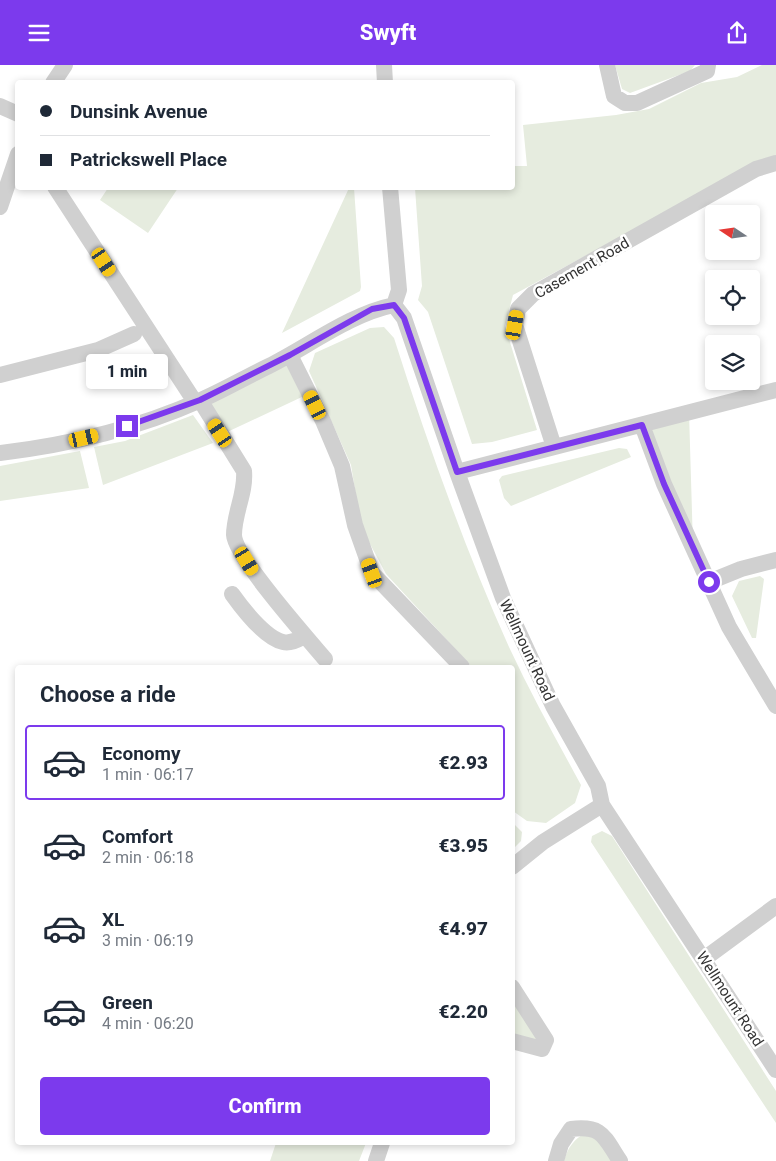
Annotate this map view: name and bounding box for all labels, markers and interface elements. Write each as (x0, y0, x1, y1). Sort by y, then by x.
icon: menu (25, 19, 53, 47)
icon: share (723, 19, 751, 47)
text: Swyft (360, 20, 416, 45)
text: Dunsink Avenue (70, 100, 208, 123)
text: Patrickswell Place (70, 148, 227, 171)
north arrow (705, 205, 760, 260)
map controls (705, 205, 760, 390)
street label: Casement Road (532, 234, 632, 302)
car (89, 245, 118, 279)
button: locate (705, 270, 760, 325)
car (505, 309, 524, 341)
button: layers (705, 335, 760, 390)
callout: 1 min (86, 353, 168, 389)
text: 1 min (107, 362, 147, 381)
car (301, 388, 328, 422)
route end (116, 415, 138, 437)
car (205, 416, 234, 450)
car (67, 427, 100, 449)
car (232, 544, 261, 578)
car (359, 556, 384, 590)
route start (698, 571, 720, 593)
street label: Wellmount Road (496, 597, 558, 703)
text: Choose a ride (40, 682, 176, 707)
icon: car (42, 740, 87, 785)
text: Economy (102, 742, 181, 765)
text: €2.93 (439, 751, 488, 774)
text: 1 min · 06:17 (102, 765, 194, 784)
icon: car (42, 823, 87, 868)
text: Comfort (102, 825, 173, 848)
text: €3.95 (439, 834, 488, 857)
text: 2 min · 06:18 (102, 848, 194, 867)
icon: car (42, 906, 87, 951)
text: XL (102, 908, 124, 931)
text: €4.97 (439, 917, 488, 940)
text: 3 min · 06:19 (102, 931, 194, 950)
street label: Wellmount Road (693, 948, 767, 1050)
icon: car (42, 989, 87, 1034)
text: Green (102, 991, 153, 1014)
text: €2.20 (439, 1000, 488, 1023)
text: 4 min · 06:20 (102, 1014, 194, 1033)
button: Confirm (40, 1077, 490, 1135)

